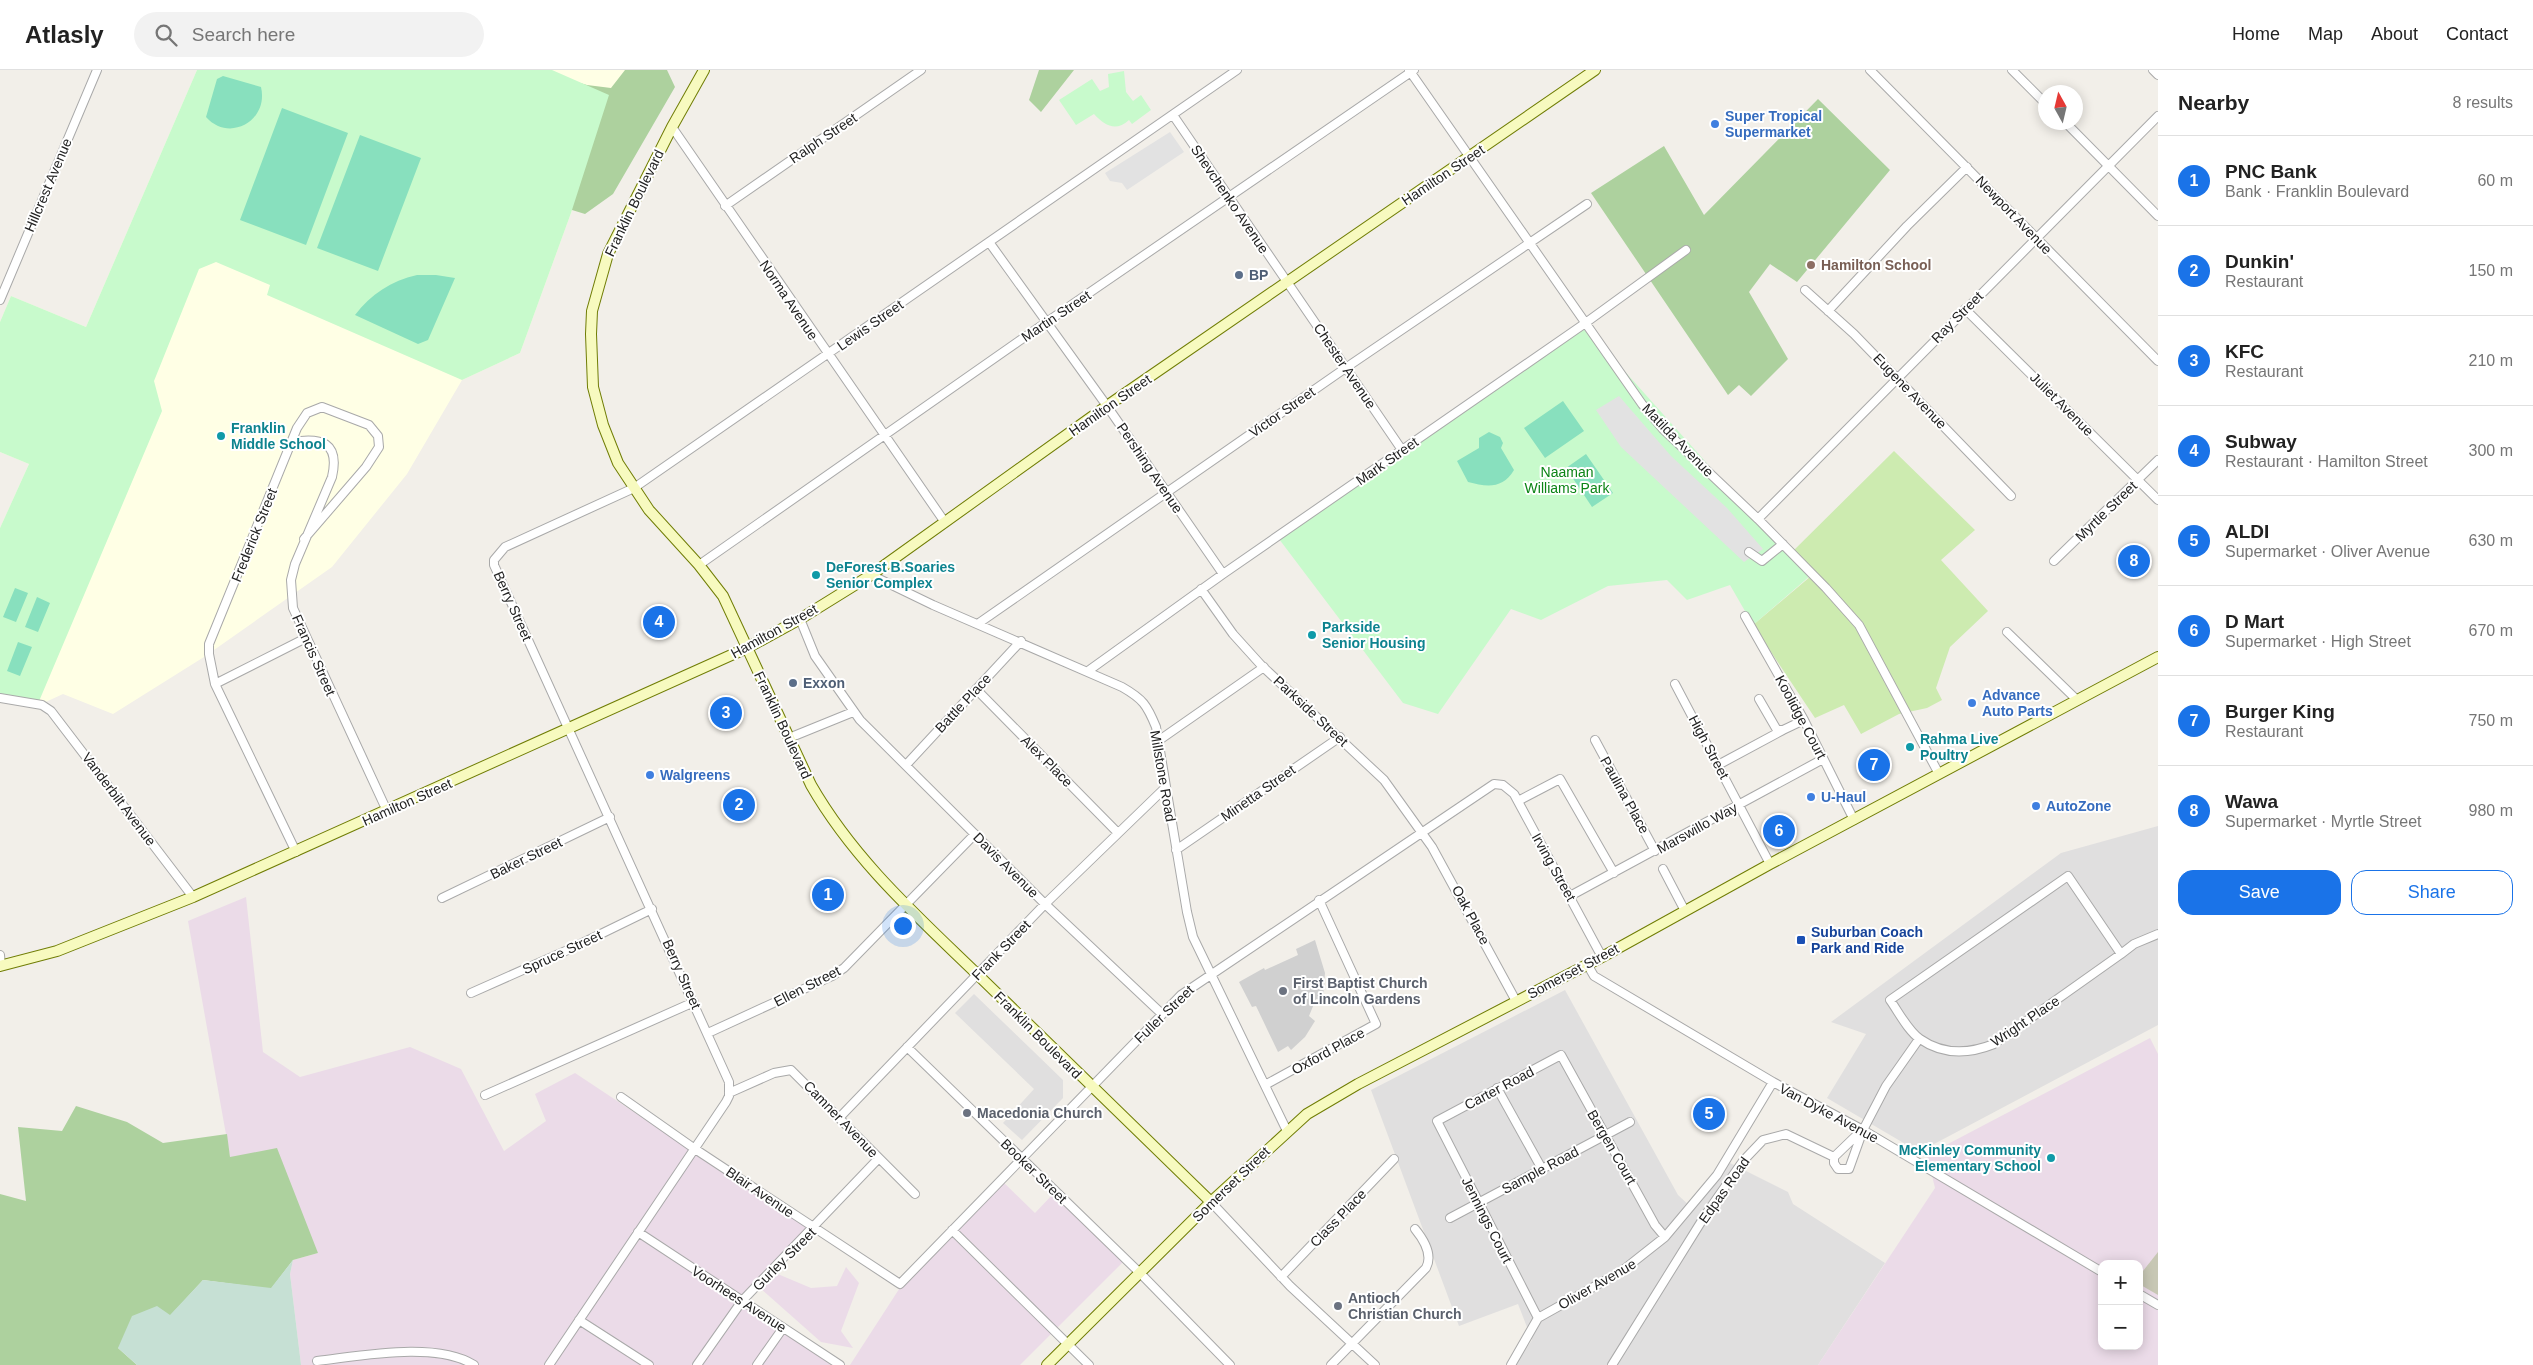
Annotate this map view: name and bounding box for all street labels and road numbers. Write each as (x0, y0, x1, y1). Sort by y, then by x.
street label: Ralph Street (786, 110, 860, 166)
street label: Hillcrest Avenue (21, 136, 75, 234)
street label: Hamilton Street (1399, 141, 1488, 209)
street label: Shevchenko Avenue (1188, 142, 1272, 256)
street label: Franklin Boulevard (601, 147, 667, 259)
street label: Newport Avenue (1973, 173, 2055, 258)
street label: Norma Avenue (757, 257, 822, 343)
street label: Martin Street (1018, 287, 1094, 345)
street label: Ray Street (1928, 288, 1986, 346)
street label: Lewis Street (834, 296, 906, 354)
street label: Chester Avenue (1311, 320, 1380, 412)
street label: Eugene Avenue (1870, 350, 1950, 432)
street label: Juliet Avenue (2027, 369, 2097, 439)
street label: Hamilton Street (1066, 371, 1154, 439)
street label: Victor Street (1246, 383, 1318, 441)
street label: Matilda Avenue (1639, 400, 1717, 480)
street label: Pershing Avenue (1114, 420, 1186, 516)
street label: Mark Street (1353, 434, 1421, 488)
street label: Myrtle Street (2072, 478, 2140, 544)
street label: Frederick Street (228, 486, 280, 584)
street label: Berry Street (490, 569, 536, 643)
street label: Hamilton Street (728, 601, 820, 661)
street label: Francis Street (289, 612, 339, 698)
street label: Franklin Boulevard (751, 669, 815, 781)
street label: Battle Place (932, 670, 994, 736)
street label: Koolidge Court (1772, 672, 1830, 762)
street label: Parkside Street (1271, 673, 1352, 750)
street label: High Street (1685, 712, 1733, 782)
street label: Millstone Road (1147, 729, 1179, 823)
street label: Alex Place (1018, 732, 1076, 790)
street label: Vanderbilt Avenue (79, 749, 159, 849)
street label: Paulina Place (1597, 754, 1653, 836)
street label: Minetta Street (1218, 761, 1298, 825)
street label: Hamilton Street (360, 775, 454, 829)
street label: Marswillo Way (1654, 799, 1740, 857)
street label: Davis Avenue (970, 829, 1042, 901)
street label: Irving Street (1529, 830, 1579, 904)
street label: Baker Street (488, 834, 565, 882)
street label: Oak Place (1449, 883, 1493, 947)
street label: Frank Street (968, 917, 1034, 983)
street label: Spruce Street (520, 927, 604, 977)
street label: Berry Street (659, 937, 705, 1011)
street label: Somerset Street (1525, 940, 1622, 1002)
street label: Ellen Street (771, 962, 843, 1010)
street label: Fuller Street (1131, 982, 1197, 1046)
street label: Franklin Boulevard (991, 988, 1085, 1082)
street label: Wright Place (1988, 992, 2062, 1050)
street label: Oxford Place (1289, 1024, 1367, 1078)
street label: Carter Road (1462, 1063, 1536, 1113)
street label: Camner Avenue (800, 1077, 882, 1161)
street label: Van Dyke Avenue (1777, 1080, 1882, 1146)
street label: Bergen Court (1584, 1107, 1640, 1187)
street label: Booker Street (998, 1136, 1070, 1207)
street label: Somerset Street (1189, 1143, 1273, 1225)
street label: Sample Road (1499, 1143, 1581, 1197)
street label: Edpas Road (1695, 1154, 1753, 1226)
street label: Blair Avenue (723, 1163, 797, 1221)
street label: Jennings Court (1458, 1174, 1516, 1266)
street label: Class Place (1307, 1186, 1370, 1250)
street label: Gurley Street (749, 1224, 819, 1294)
street label: Oliver Avenue (1555, 1255, 1639, 1313)
street label: Voorhees Avenue (689, 1262, 789, 1336)

